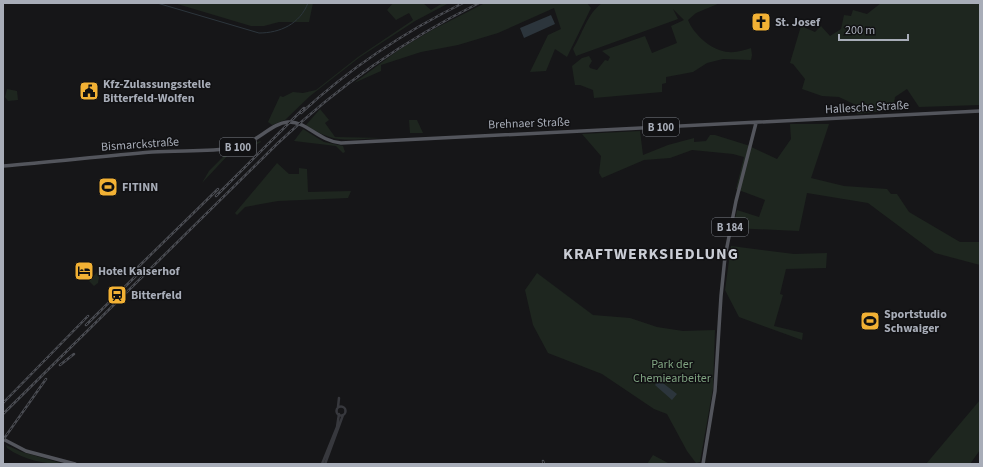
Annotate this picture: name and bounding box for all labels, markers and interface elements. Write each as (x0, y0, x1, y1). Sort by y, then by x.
church icon: St. Josef (750, 11, 772, 33)
place label: St. Josef (775, 14, 821, 31)
scale bar (839, 16, 908, 42)
text: 200 m (845, 22, 875, 39)
place label: Kfz-Zulassungsstelle Bitterfeld-Wolfen (103, 76, 211, 107)
public building icon: Kfz-Zulassungsstelle Bitterfeld-Wolfen (78, 80, 100, 102)
street label: Hallesche Straße (824, 97, 910, 118)
street label: Brehnaer Straße (488, 114, 570, 133)
road number: B 100 (643, 118, 679, 136)
street label: Bismarckstraße (100, 133, 180, 156)
road number: B 100 (220, 138, 256, 156)
sports icon: FITINN (97, 176, 119, 198)
place label: FITINN (122, 179, 158, 196)
road number: B 184 (712, 218, 748, 236)
district label: KRAFTWERKSIEDLUNG (563, 243, 739, 265)
hotel icon: Hotel Kaiserhof (73, 260, 95, 282)
place label: Hotel Kaiserhof (98, 263, 181, 280)
station icon: Bitterfeld (106, 284, 128, 306)
place label: Bitterfeld (131, 287, 182, 304)
place label: Sportstudio Schwaiger (884, 306, 947, 337)
sports icon: Sportstudio Schwaiger (859, 310, 881, 332)
park label: Park der Chemiearbeiter (633, 356, 712, 387)

